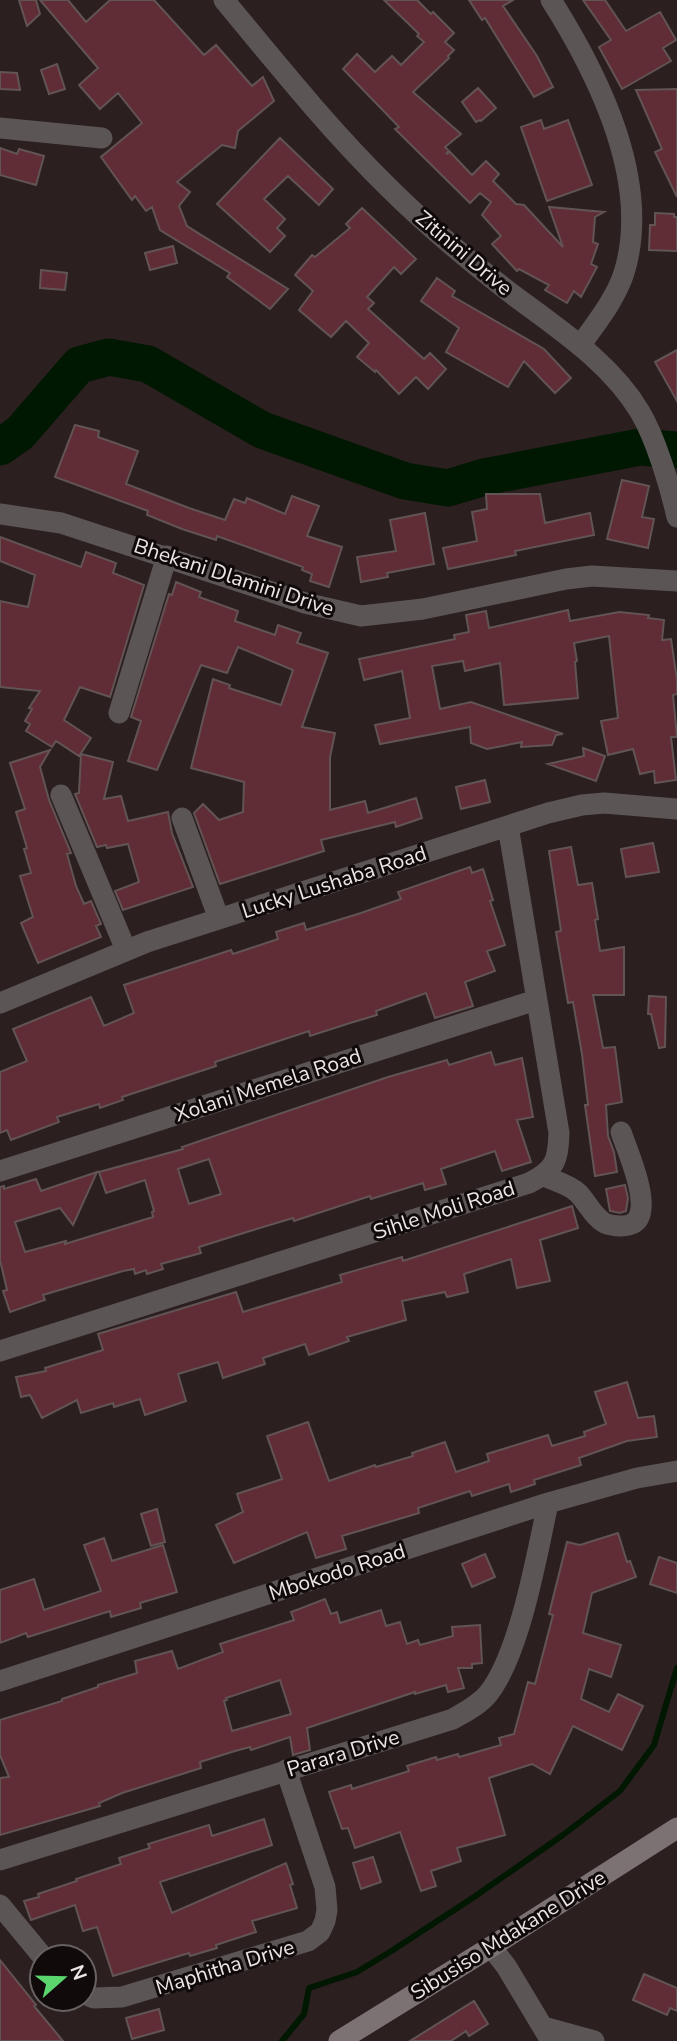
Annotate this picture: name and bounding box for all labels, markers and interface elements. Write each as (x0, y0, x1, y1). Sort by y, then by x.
street label: Zitinini Drive (410, 204, 518, 302)
street label: Bhekani Dlamini Drive (130, 531, 338, 623)
street label: Lucky Lushaba Road (238, 839, 430, 925)
street label: Xolani Memela Road (171, 1042, 365, 1128)
street label: Sihle Moli Road (370, 1174, 518, 1246)
street label: Mbokodo Road (265, 1537, 409, 1607)
street label: Parara Drive (283, 1723, 403, 1783)
street label: Sibusiso Mdakane Drive (405, 1863, 611, 2007)
street label: Maphitha Drive (152, 1933, 298, 2001)
north arrow (28, 1943, 98, 2013)
text: N (63, 1961, 93, 1984)

